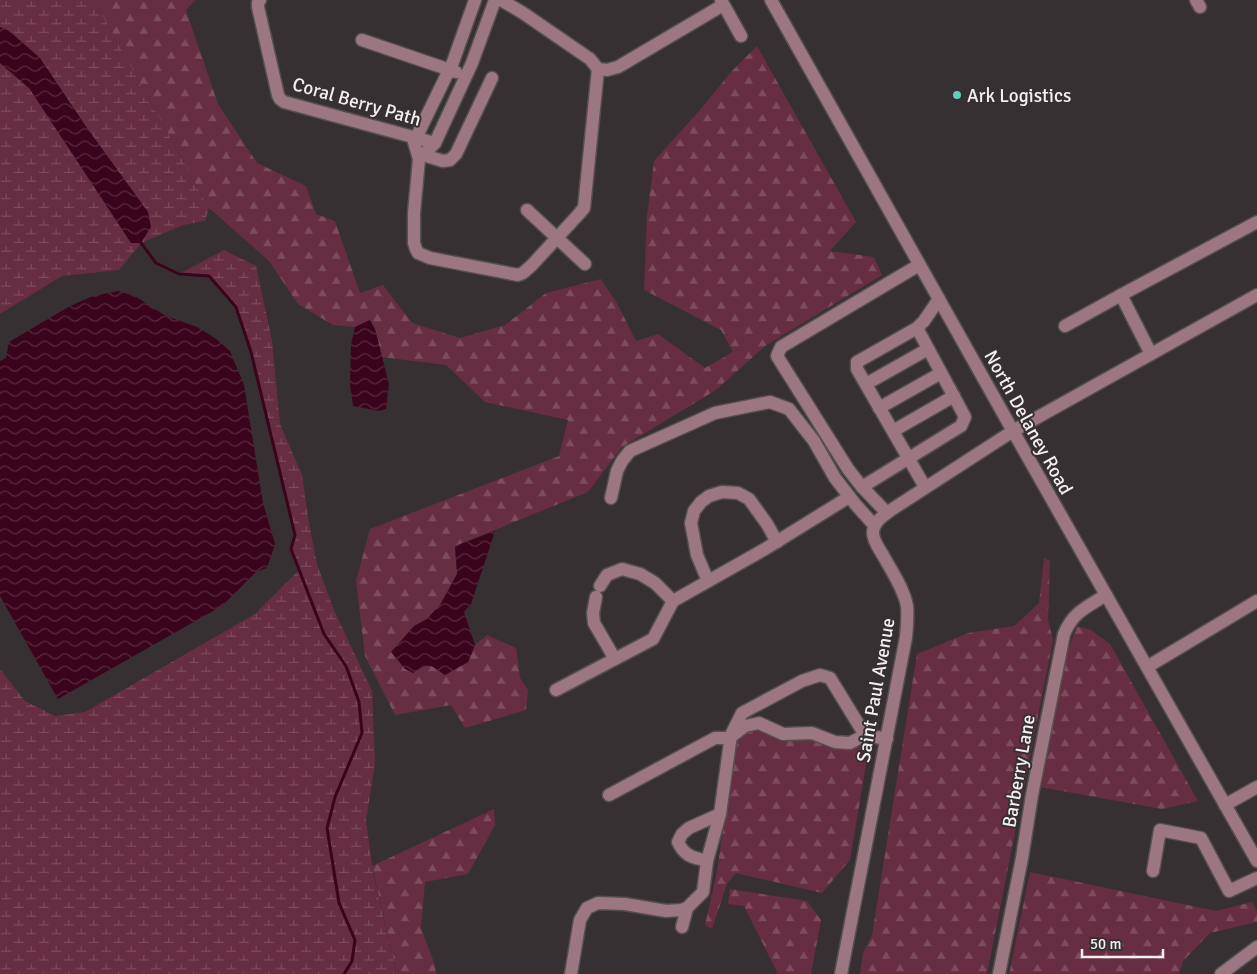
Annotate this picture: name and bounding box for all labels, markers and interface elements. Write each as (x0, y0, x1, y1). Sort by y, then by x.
street label: Coral Berry Path (290, 72, 424, 132)
place label: Ark Logistics (967, 84, 1071, 108)
marker: Ark Logistics (951, 89, 963, 101)
street label: North Delaney Road (978, 346, 1078, 499)
street label: Saint Paul Avenue (851, 616, 900, 764)
street label: Barberry Lane (997, 713, 1041, 830)
scale bar (1082, 926, 1163, 958)
text: 50 m (1090, 935, 1121, 953)

